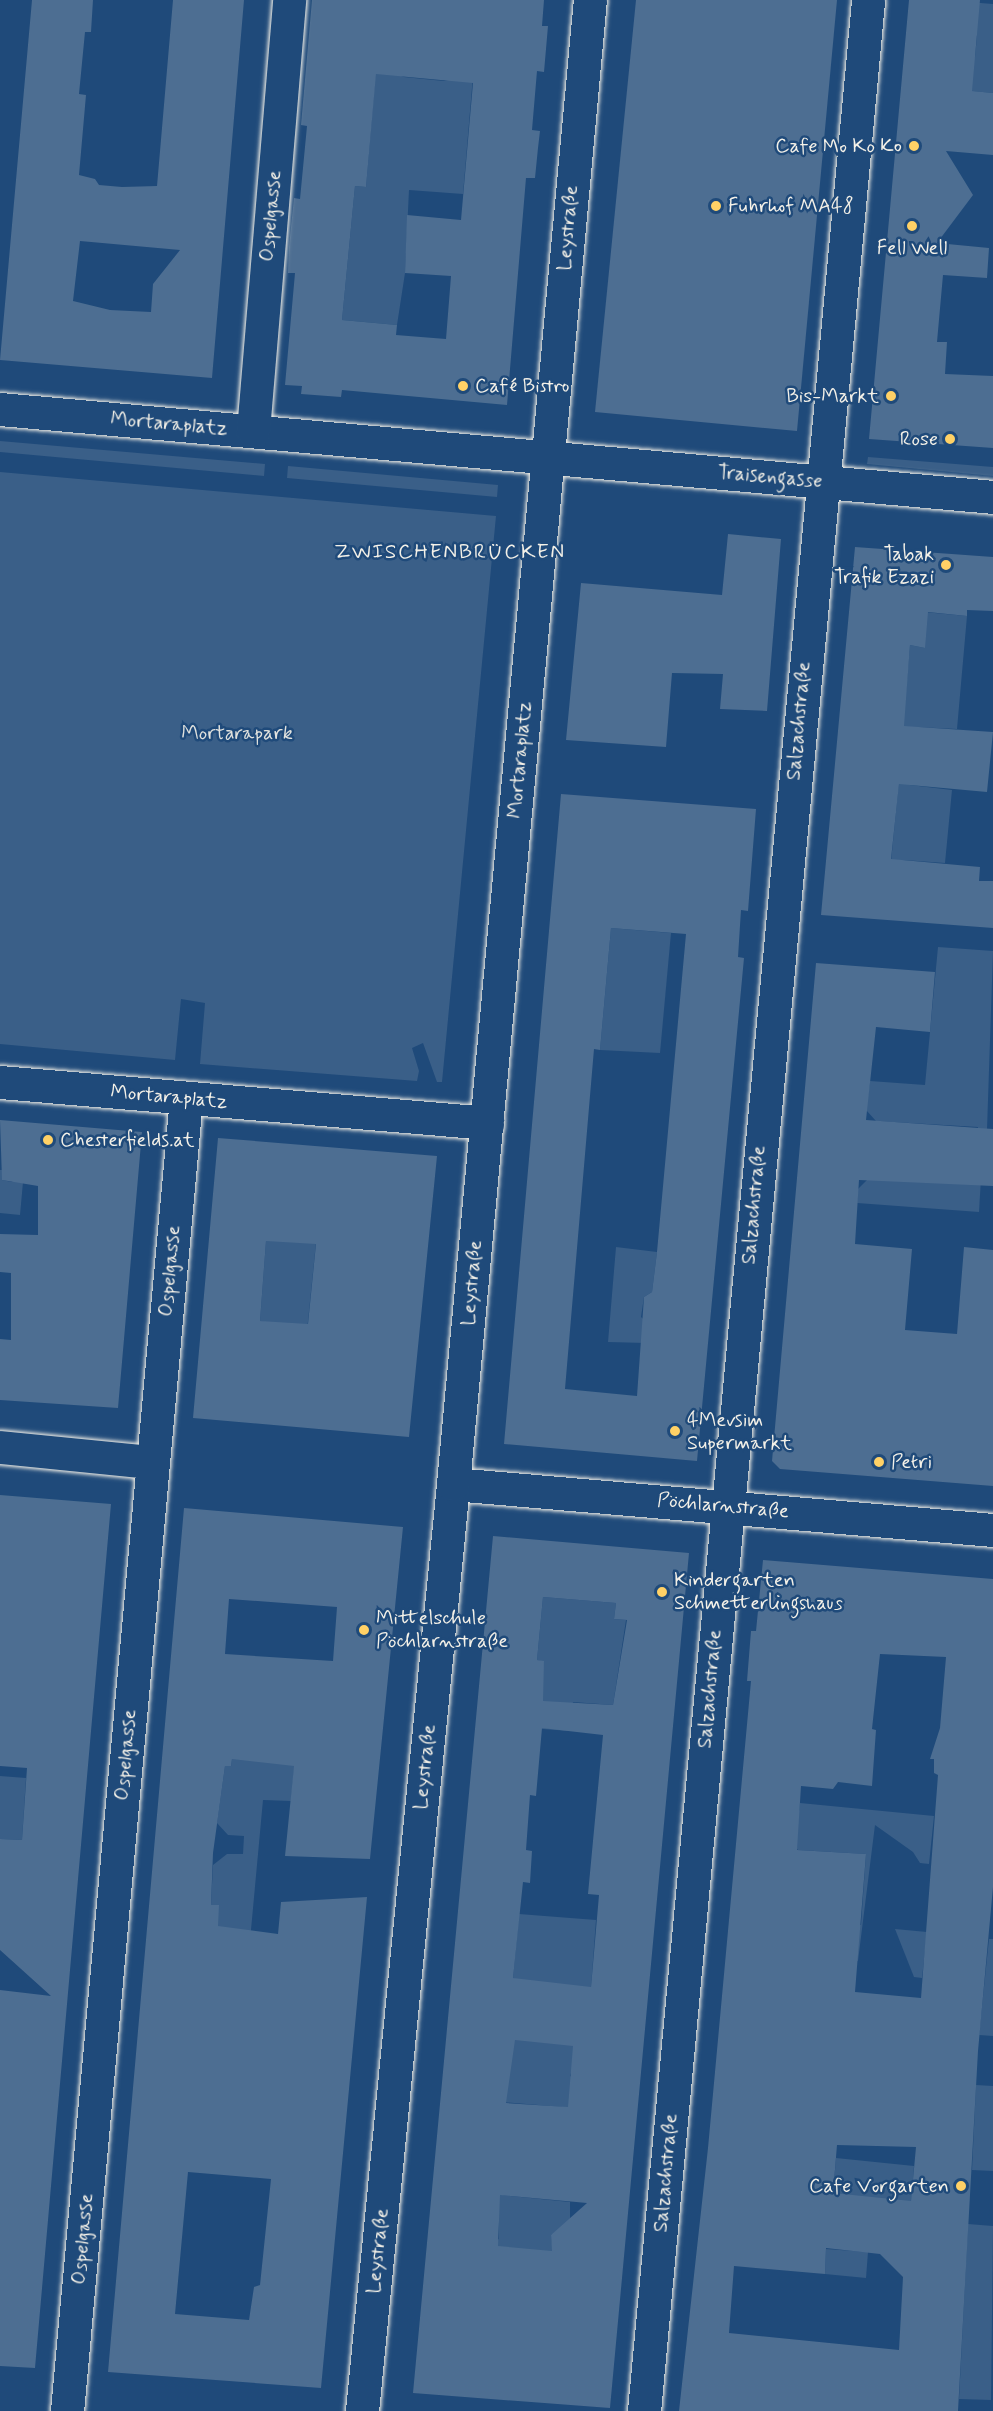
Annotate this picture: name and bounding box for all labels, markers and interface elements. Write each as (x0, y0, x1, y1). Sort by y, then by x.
place label: Cafe Mo Ko Ko (772, 134, 902, 158)
marker: Cafe Mo Ko Ko (907, 139, 921, 153)
street label: Ospelgasse (255, 169, 287, 263)
street label: Leystraße (552, 184, 584, 272)
place label: Fuhrhof MA48 (728, 194, 853, 218)
marker: Fuhrhof MA48 (709, 199, 723, 213)
marker: Fell Well (905, 219, 919, 233)
place label: Fell Well (877, 236, 947, 260)
place label: Café Bistro (475, 374, 570, 398)
marker: Café Bistro (456, 379, 470, 393)
place label: Bis-Markt (786, 384, 879, 408)
marker: Bis-Markt (884, 389, 898, 403)
street label: Mortaraplatz (109, 407, 229, 441)
place label: Rose (900, 427, 938, 451)
marker: Rose (943, 432, 957, 446)
street label: Traisengasse (717, 460, 823, 494)
district label: ZWISCHENBRÜCKEN (336, 539, 564, 565)
place label: Tabak Trafik Ezazi (834, 542, 934, 589)
marker: Tabak Trafik Ezazi (939, 558, 953, 572)
street label: Salzachstraße (782, 661, 816, 781)
street label: Mortaraplatz (503, 700, 537, 820)
park label: Mortarapark (181, 721, 293, 745)
street label: Mortaraplatz (109, 1080, 229, 1114)
place label: Chesterfields.at (60, 1128, 195, 1152)
marker: Chesterfields.at (41, 1133, 55, 1147)
street label: Salzachstraße (737, 1145, 771, 1265)
street label: Ospelgasse (154, 1224, 186, 1318)
street label: Leystraße (456, 1239, 488, 1327)
place label: 4Mevsim Supermarkt (687, 1408, 792, 1455)
marker: 4Mevsim Supermarkt (668, 1424, 682, 1438)
place label: Petri (891, 1450, 932, 1474)
marker: Petri (872, 1455, 886, 1469)
street label: Pöchlarnstraße (656, 1488, 790, 1524)
place label: Kindergarten Schmetterlingshaus (674, 1568, 843, 1615)
marker: Kindergarten Schmetterlingshaus (655, 1585, 669, 1599)
place label: Mittelschule Pöchlarnstraße (376, 1606, 508, 1653)
marker: Mittelschule Pöchlarnstraße (357, 1623, 371, 1637)
street label: Salzachstraße (693, 1629, 727, 1749)
street label: Ospelgasse (110, 1708, 142, 1802)
street label: Leystraße (409, 1723, 441, 1811)
street label: Salzachstraße (649, 2113, 683, 2233)
place label: Cafe Vorgarten (812, 2174, 949, 2198)
marker: Cafe Vorgarten (954, 2179, 968, 2193)
street label: Ospelgasse (67, 2192, 99, 2286)
street label: Leystraße (362, 2207, 394, 2295)

